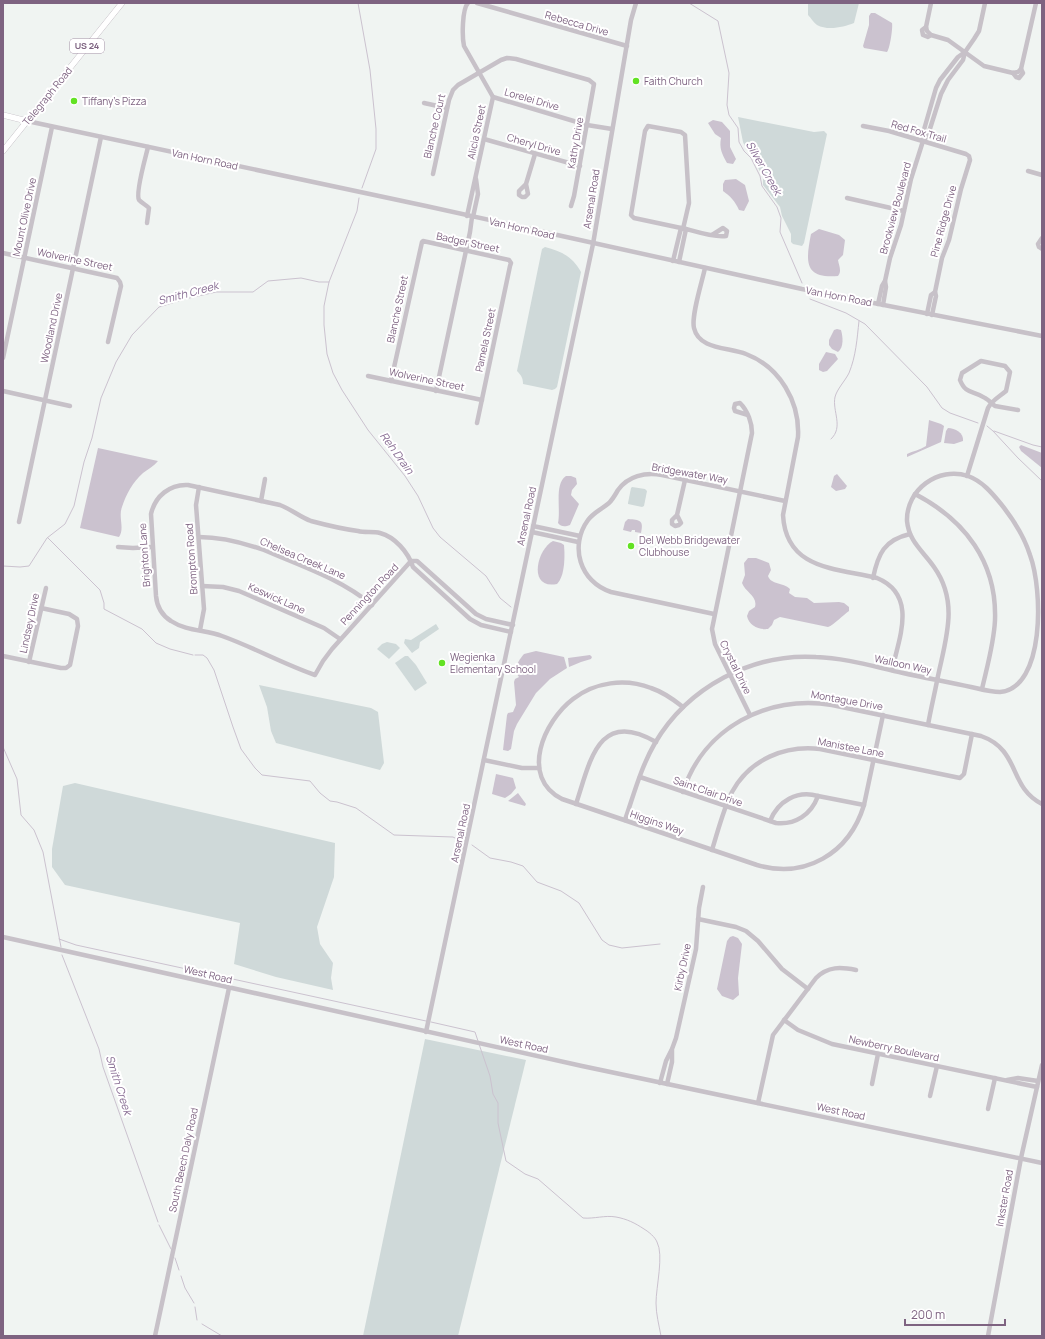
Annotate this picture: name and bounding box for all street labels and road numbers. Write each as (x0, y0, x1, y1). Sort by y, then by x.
street label: Rebecca Drive (543, 7, 611, 39)
road number: US 24 (70, 39, 104, 53)
street label: Telegraph Road (19, 64, 75, 128)
street label: Lorelei Drive (503, 85, 561, 114)
street label: Blanche Court (420, 92, 448, 160)
street label: Alicia Street (463, 103, 489, 161)
street label: Kathy Drive (564, 116, 586, 170)
street label: Red Fox Trail (890, 116, 948, 146)
street label: Cheryl Drive (505, 130, 563, 158)
street label: Van Horn Road (171, 145, 239, 173)
street label: Brookview Boulevard (876, 160, 914, 256)
street label: Arsenal Road (579, 168, 603, 230)
street label: Mount Olive Drive (9, 176, 39, 258)
street label: Pine Ridge Drive (927, 183, 959, 258)
street label: Van Horn Road (488, 214, 556, 242)
street label: Badger Street (435, 228, 501, 256)
street label: Wolverine Street (36, 244, 114, 274)
street label: Blanche Street (383, 274, 411, 344)
street label: Van Horn Road (805, 283, 873, 309)
street label: Woodland Drive (37, 291, 65, 364)
street label: Pamela Street (471, 307, 499, 373)
street label: Wolverine Street (388, 364, 466, 394)
street label: Bridgewater Way (651, 459, 730, 487)
street label: Arsenal Road (513, 485, 539, 547)
street label: Brighton Lane (135, 522, 153, 587)
street label: Brompton Road (182, 523, 200, 595)
street label: Chelsea Creek Lane (258, 534, 348, 582)
street label: Pennington Road (337, 560, 401, 628)
street label: Keswick Lane (246, 579, 308, 617)
street label: Lindsey Drive (16, 592, 42, 654)
street label: Crystal Drive (717, 638, 755, 696)
street label: Walloon Way (873, 651, 934, 677)
street label: Montague Drive (810, 687, 884, 713)
street label: Manistee Lane (817, 734, 886, 760)
street label: Saint Clair Drive (672, 773, 745, 809)
street label: Arsenal Road (447, 802, 473, 864)
street label: Higgins Way (628, 806, 686, 838)
street label: Kirby Drive (670, 942, 694, 992)
street label: West Road (182, 962, 234, 986)
street label: West Road (498, 1032, 550, 1056)
street label: Newberry Boulevard (848, 1032, 941, 1064)
street label: West Road (815, 1099, 867, 1123)
street label: South Beech Daly Road (165, 1106, 201, 1214)
street label: Inkster Road (992, 1168, 1016, 1227)

